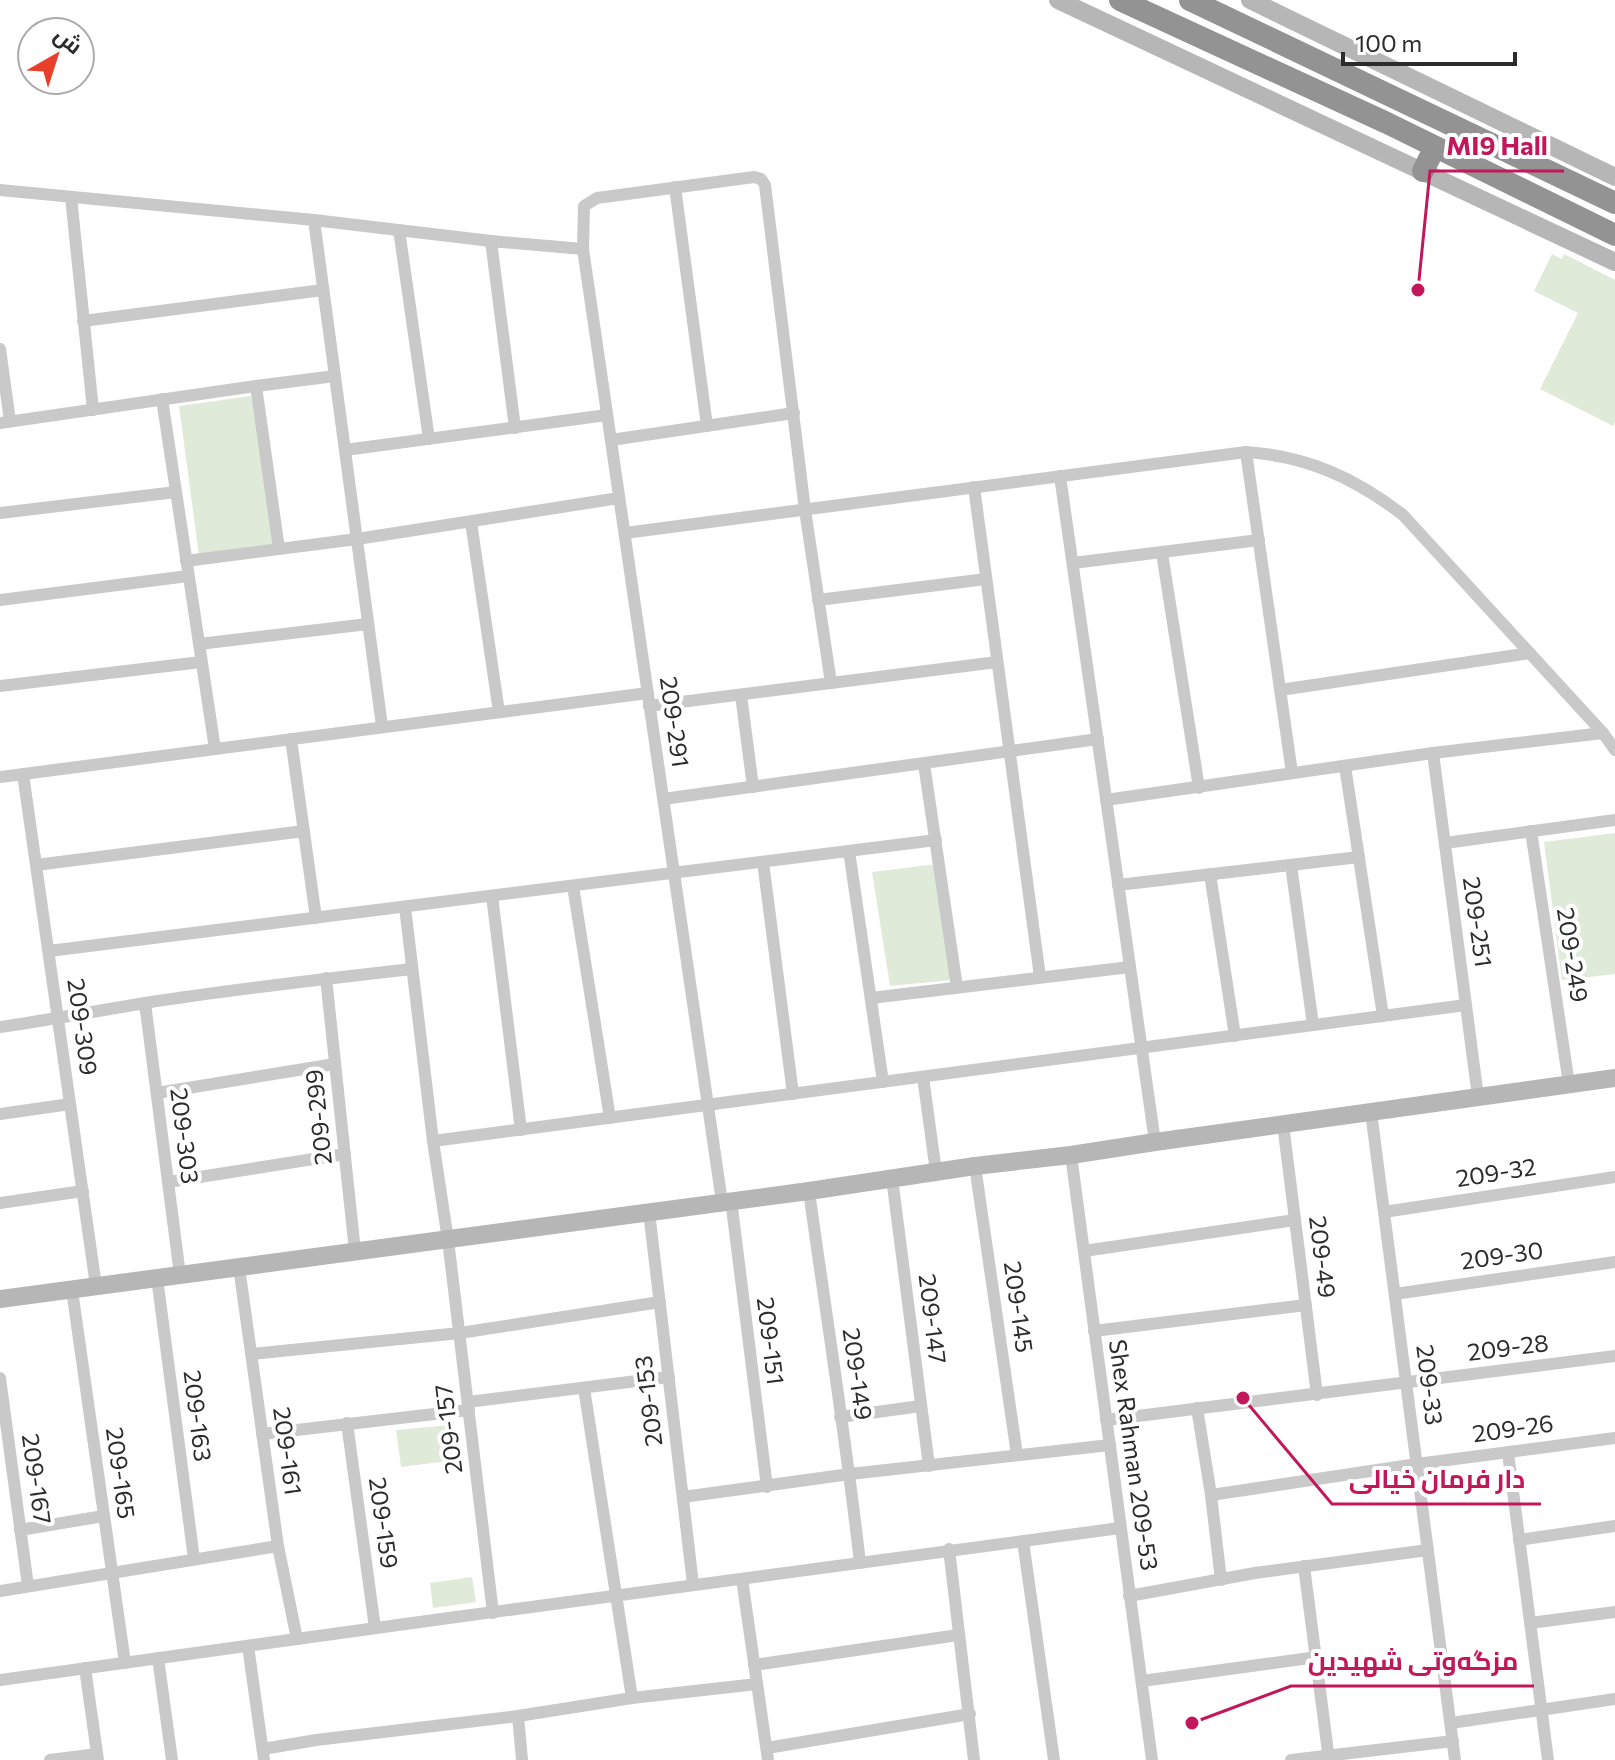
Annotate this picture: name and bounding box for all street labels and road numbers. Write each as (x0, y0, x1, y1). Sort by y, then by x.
street label: 209-291 (655, 674, 696, 769)
street label: 209-251 (1458, 875, 1499, 969)
street label: 209-249 (1552, 905, 1595, 1004)
street label: 209-309 (62, 976, 105, 1077)
street label: 209-299 (298, 1068, 337, 1166)
street label: 209-303 (165, 1086, 206, 1186)
street label: 209-32 (1454, 1151, 1538, 1192)
street label: 209-49 (1304, 1214, 1343, 1300)
street label: 209-30 (1459, 1234, 1545, 1275)
street label: 209-145 (999, 1259, 1040, 1354)
street label: 209-147 (914, 1272, 953, 1365)
street label: 209-151 (752, 1295, 791, 1386)
street label: 209-149 (838, 1326, 879, 1422)
street label: 209-28 (1466, 1327, 1550, 1366)
street label: Shex Rahman 209-53 (1104, 1337, 1165, 1572)
street label: 209-33 (1411, 1343, 1450, 1427)
street label: 209-153 (628, 1354, 667, 1448)
street label: 209-163 (178, 1368, 218, 1463)
street label: 209-157 (428, 1383, 467, 1476)
street label: 209-161 (268, 1405, 309, 1497)
street label: 209-26 (1470, 1407, 1555, 1448)
street label: 209-165 (101, 1425, 142, 1520)
street label: 209-167 (17, 1432, 58, 1526)
street label: 209-159 (364, 1475, 405, 1570)

